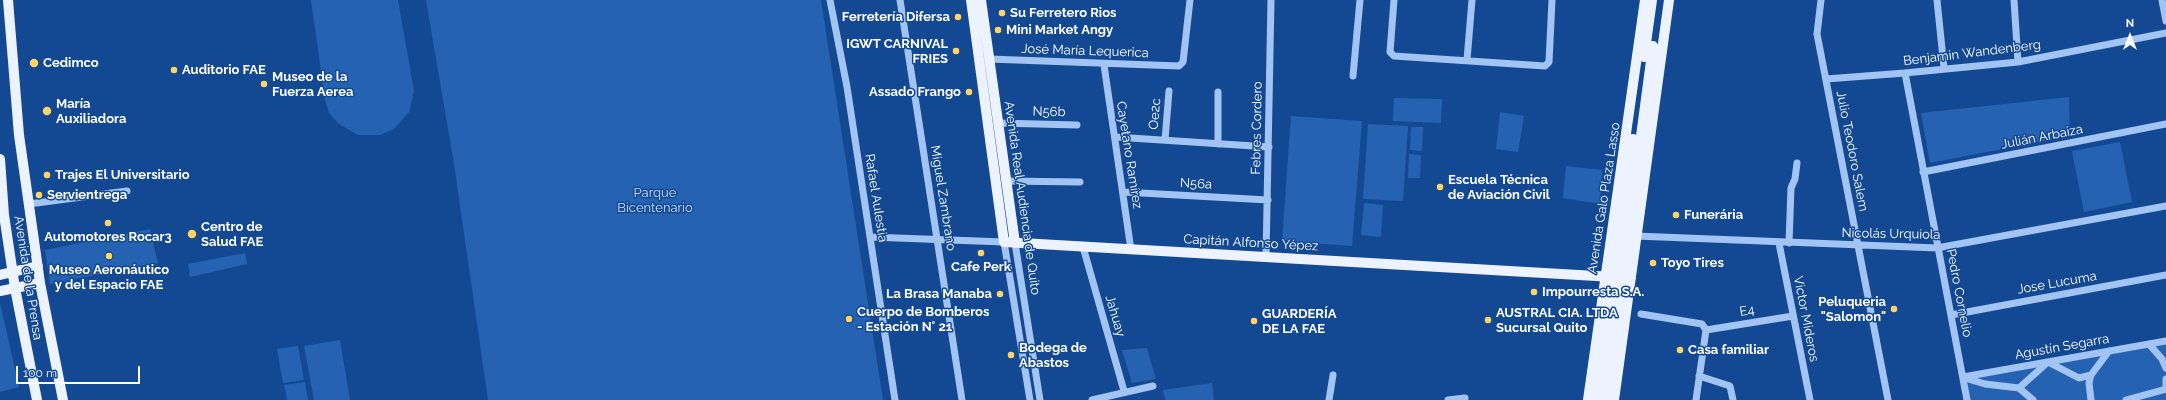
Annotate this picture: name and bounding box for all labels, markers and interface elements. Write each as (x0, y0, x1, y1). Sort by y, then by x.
place label: Su Ferretero Rios (1010, 5, 1116, 21)
marker: Su Ferretero Rios (997, 8, 1007, 18)
place label: Ferretería Difersa (842, 9, 950, 25)
marker: Ferretería Difersa (953, 12, 963, 22)
north arrow (2110, 16, 2150, 56)
text: N (2126, 17, 2134, 30)
place label: Mini Market Angy (1006, 22, 1113, 38)
marker: Mini Market Angy (993, 25, 1003, 35)
place label: IGWT CARNIVAL FRIES (846, 36, 948, 67)
street label: Benjamin Wandenberg (1902, 37, 2042, 69)
street label: José María Lequerica (1021, 41, 1149, 61)
marker: IGWT CARNIVAL FRIES (951, 46, 961, 56)
place label: Cedimco (43, 55, 99, 71)
marker: Cedimco (28, 57, 40, 69)
place label: Auditorio FAE (182, 62, 266, 78)
marker: Auditorio FAE (169, 65, 179, 75)
place label: Museo de la Fuerza Aerea (272, 69, 354, 100)
marker: Museo de la Fuerza Aerea (259, 79, 269, 89)
street label: Febres Cordero (1248, 81, 1266, 175)
place label: Assado Frango (869, 84, 961, 100)
marker: Assado Frango (964, 87, 974, 97)
street label: Julio Teodoro Salem (1833, 89, 1871, 213)
place label: María Auxiliadora (56, 96, 126, 127)
street label: Oe2c (1146, 98, 1164, 130)
street label: Avenida Real Audiencia de Quito (1001, 100, 1043, 296)
street label: Cayetano Ramírez (1113, 100, 1145, 210)
street label: N56b (1032, 104, 1066, 120)
marker: María Auxiliadora (41, 105, 53, 117)
street label: Avenida Galo Plaza Lasso (1584, 121, 1624, 275)
street label: Julián Arbaiza (2000, 121, 2084, 153)
street label: Miguel Zambrano (927, 144, 959, 252)
street label: Rafael Aulestia (861, 153, 891, 243)
place label: Trajes El Universitario (55, 167, 190, 183)
marker: Trajes El Universitario (42, 170, 52, 180)
place label: Escuela Técnica de Aviación Civil (1448, 172, 1550, 203)
street label: N56a (1180, 175, 1212, 193)
marker: Escuela Técnica de Aviación Civil (1435, 182, 1445, 192)
park label: Parque Bicentenario (617, 185, 693, 216)
place label: Servientrega (47, 187, 127, 203)
marker: Servientrega (34, 190, 44, 200)
place label: Funerária (1684, 207, 1743, 223)
marker: Funerária (1671, 210, 1681, 220)
street label: Avenida de la Prensa (10, 215, 46, 341)
marker: Automotores Rocar3 (103, 218, 113, 228)
place label: Centro de Salud FAE (201, 219, 263, 250)
street label: Nicolás Urquiola (1841, 225, 1941, 243)
marker: Centro de Salud FAE (186, 228, 198, 240)
place label: Automotores Rocar3 (44, 229, 172, 245)
street label: Capitán Alfonso Yépez (1183, 232, 1319, 254)
marker: Cafe Perk (976, 248, 986, 258)
street label: Pedro Cornelio (1943, 248, 1975, 338)
marker: Museo Aeronáutico y del Espacio FAE (104, 251, 114, 261)
place label: Toyo Tires (1661, 255, 1724, 271)
marker: Toyo Tires (1648, 258, 1658, 268)
place label: Cafe Perk (951, 259, 1011, 275)
place label: Museo Aeronáutico y del Espacio FAE (49, 262, 169, 293)
street label: Jose Lucuma (2016, 268, 2098, 298)
street label: Victor Mideros (1790, 275, 1822, 363)
place label: Impourresta S.A. (1542, 284, 1644, 300)
place label: La Brasa Manaba (886, 286, 992, 302)
marker: Impourresta S.A. (1529, 287, 1539, 297)
marker: La Brasa Manaba (995, 289, 1005, 299)
street label: Jahuay (1102, 293, 1128, 339)
place label: Peluqueria "Salomon" (1818, 294, 1886, 325)
street label: E4 (1738, 302, 1756, 320)
place label: Cuerpo de Bomberos - Estación N° 21 (857, 304, 989, 335)
marker: Peluqueria "Salomon" (1889, 304, 1899, 314)
place label: AUSTRAL CIA. LTDA Sucursal Quito (1496, 305, 1618, 336)
place label: GUARDERÍA DE LA FAE (1262, 306, 1336, 337)
marker: Cuerpo de Bomberos - Estación N° 21 (844, 314, 854, 324)
marker: AUSTRAL CIA. LTDA Sucursal Quito (1483, 315, 1493, 325)
marker: GUARDERÍA DE LA FAE (1249, 316, 1259, 326)
street label: Agustín Segarra (2014, 331, 2110, 363)
place label: Bodega de Abastos (1019, 340, 1087, 371)
place label: Casa familiar (1688, 342, 1769, 358)
marker: Casa familiar (1675, 345, 1685, 355)
marker: Bodega de Abastos (1006, 350, 1016, 360)
scale bar (18, 358, 142, 384)
text: 100 m (23, 366, 57, 380)

